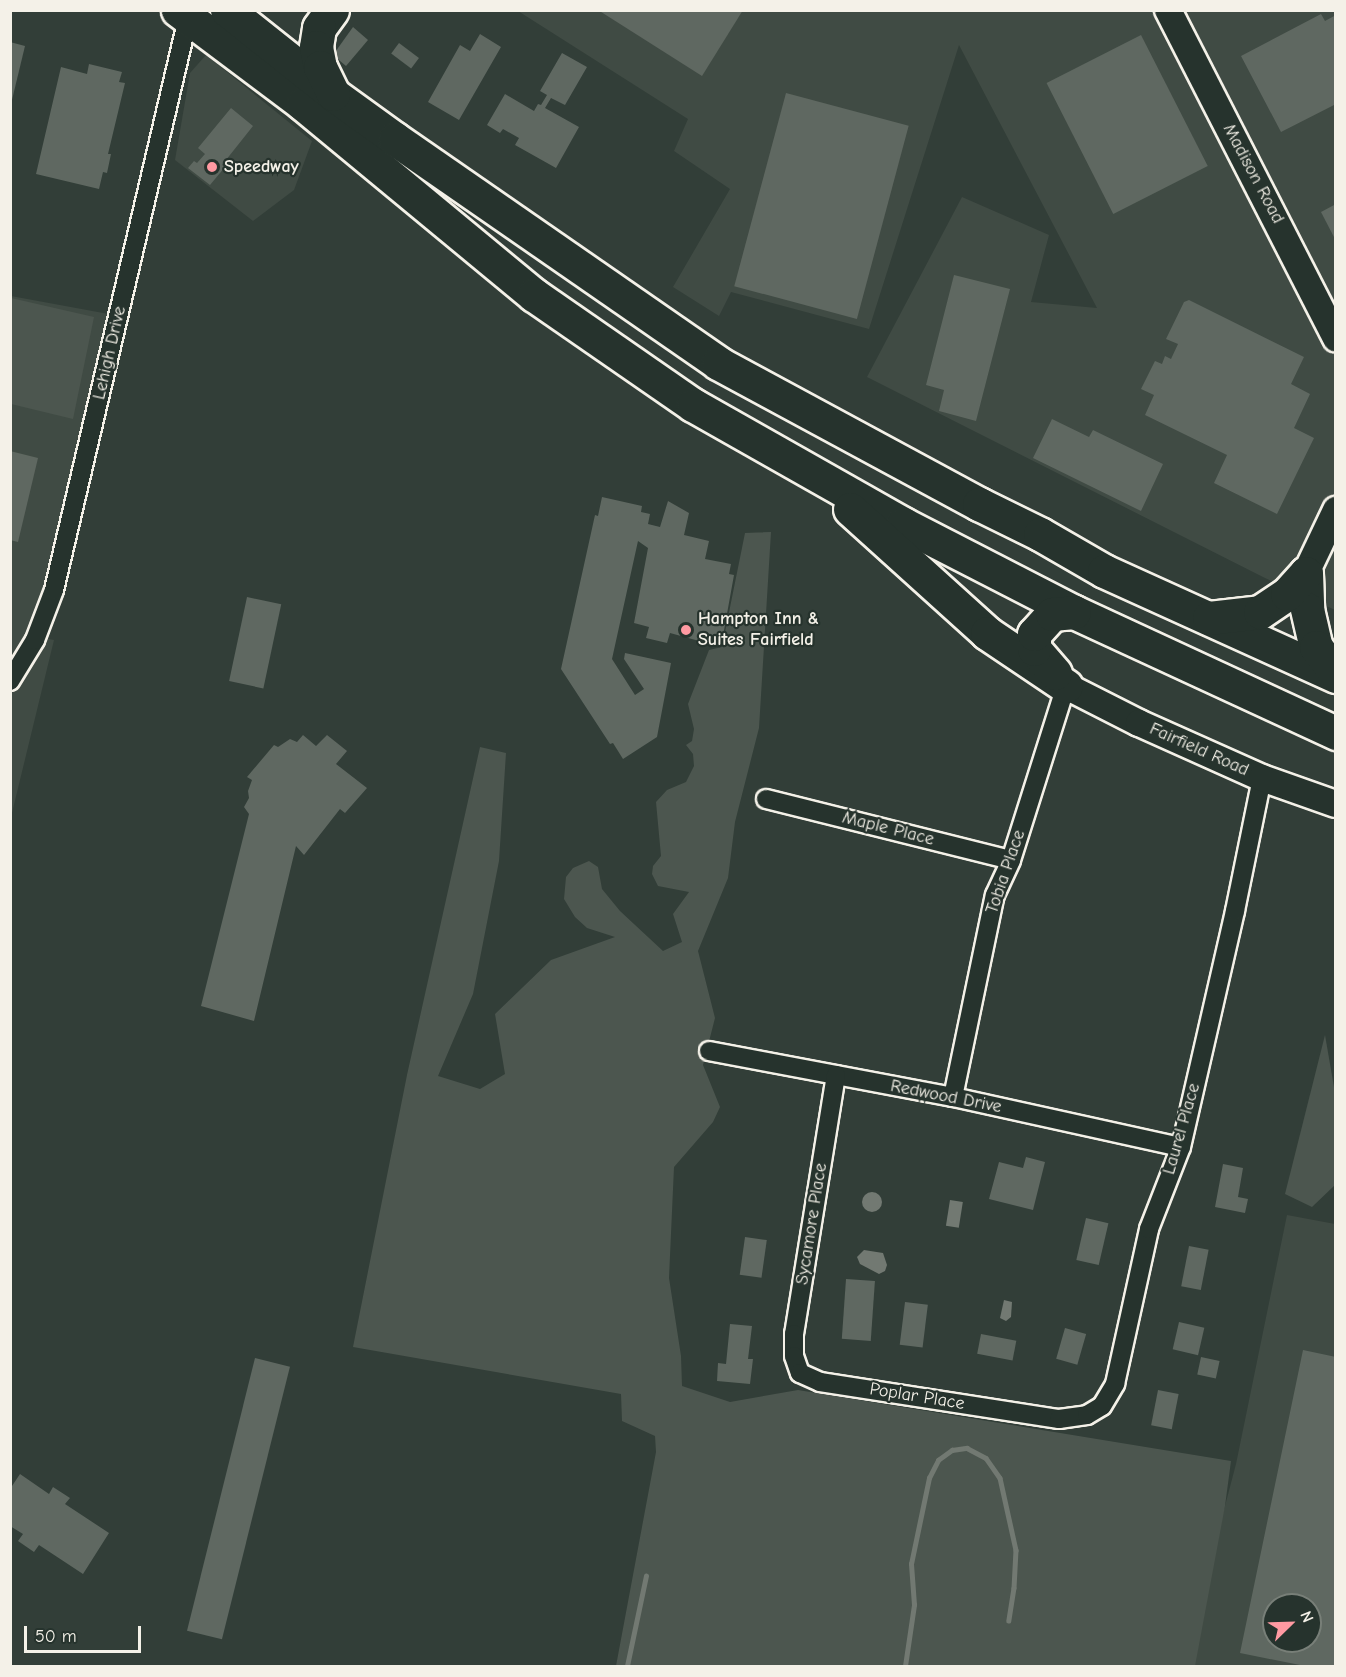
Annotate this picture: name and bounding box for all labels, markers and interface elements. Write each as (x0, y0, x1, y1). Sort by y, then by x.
street label: Madison Road (1218, 120, 1288, 228)
place label: Speedway (224, 156, 299, 178)
marker: Speedway (205, 160, 219, 174)
street label: Lehigh Drive (89, 304, 131, 402)
place label: Hampton Inn & Suites Fairfield (698, 609, 819, 652)
marker: Hampton Inn & Suites Fairfield (679, 623, 693, 637)
street label: Fairfield Road (1146, 719, 1252, 781)
street label: Maple Place (840, 807, 936, 851)
street label: Tobia Place (982, 827, 1030, 917)
street label: Redwood Drive (889, 1076, 1003, 1118)
street label: Laurel Place (1159, 1081, 1205, 1177)
street label: Sycamore Place (792, 1162, 832, 1286)
street label: Poplar Place (868, 1379, 966, 1415)
north arrow (1262, 1593, 1322, 1653)
text: N (1296, 1608, 1317, 1625)
scale bar (27, 1614, 144, 1652)
text: 50 m (35, 1626, 77, 1647)

